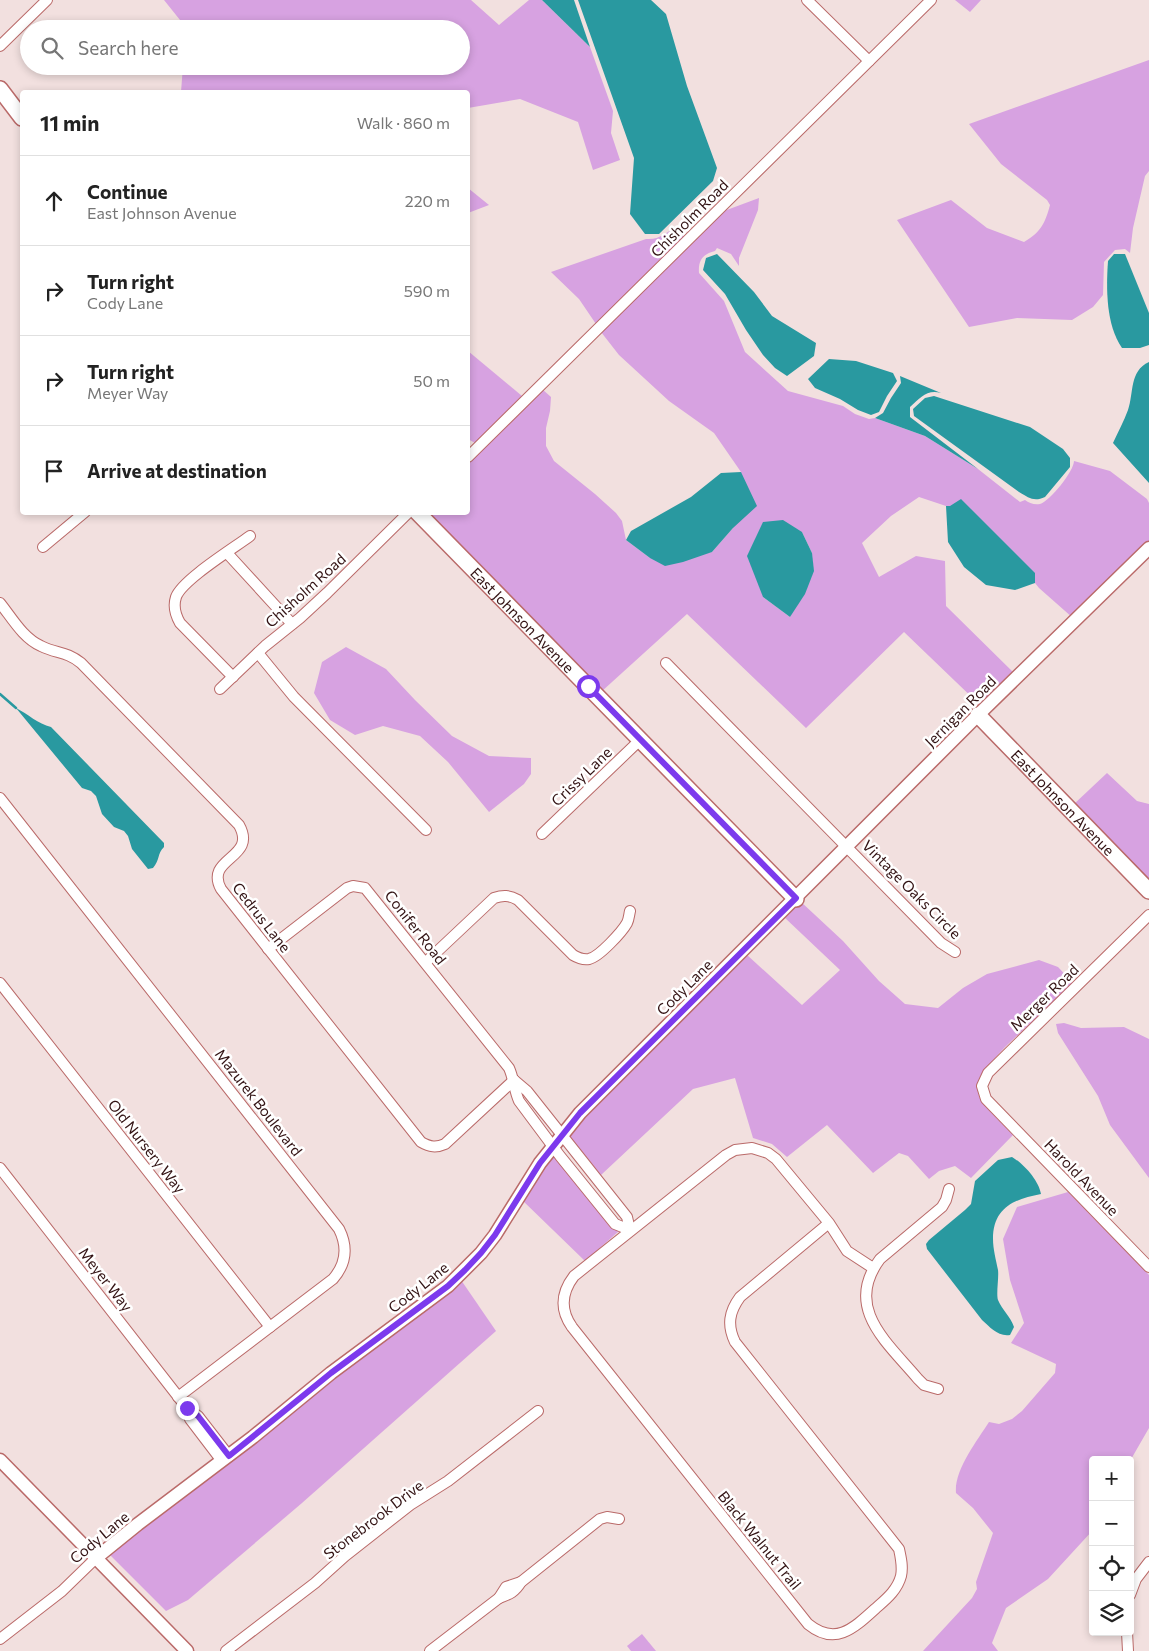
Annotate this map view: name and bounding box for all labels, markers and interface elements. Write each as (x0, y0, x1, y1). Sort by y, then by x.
search box (20, 20, 470, 75)
icon: search (38, 34, 66, 62)
text: Search here (78, 36, 178, 59)
text: 11 min (40, 110, 99, 135)
text: Walk · 860 m (357, 113, 450, 132)
street label: Chisholm Road (647, 176, 731, 260)
text: Continue (87, 180, 167, 203)
icon: ahead (40, 187, 68, 215)
text: 220 m (405, 191, 450, 210)
text: East Johnson Avenue (87, 203, 237, 222)
text: Turn right (87, 270, 174, 293)
icon: right (40, 277, 68, 305)
text: 590 m (404, 281, 450, 300)
text: Cody Lane (87, 293, 163, 312)
text: Turn right (87, 360, 174, 383)
icon: right (40, 367, 68, 395)
text: 50 m (413, 371, 450, 390)
text: Meyer Way (87, 383, 168, 402)
icon: arrive (40, 457, 68, 485)
text: Arrive at destination (87, 459, 267, 482)
street label: Chisholm Road (261, 549, 349, 631)
street label: East Johnson Avenue (467, 563, 578, 676)
street label: Jernigan Road (921, 672, 999, 750)
route start (577, 675, 600, 698)
street label: Crissy Lane (547, 743, 615, 809)
street label: East Johnson Avenue (1008, 746, 1118, 859)
street label: Vintage Oaks Circle (859, 836, 965, 942)
street label: Cedrus Lane (229, 878, 295, 956)
street label: Conifer Road (381, 886, 451, 968)
street label: Cody Lane (652, 955, 716, 1019)
street label: Merger Road (1006, 960, 1082, 1034)
street label: Mazurek Boulevard (212, 1045, 306, 1159)
street label: Old Nursery Way (105, 1095, 189, 1197)
street label: Harold Avenue (1041, 1135, 1123, 1219)
street label: Meyer Way (75, 1243, 137, 1315)
street label: Cody Lane (384, 1258, 452, 1316)
route end (176, 1397, 199, 1420)
map controls (1089, 1456, 1134, 1636)
button: + (1089, 1456, 1134, 1501)
street label: Stonebrook Drive (320, 1476, 426, 1562)
street label: Black Walnut Trail (715, 1487, 805, 1593)
button: − (1089, 1501, 1134, 1546)
street label: Cody Lane (66, 1507, 132, 1567)
button: locate (1089, 1546, 1134, 1591)
button: layers (1089, 1591, 1134, 1636)

